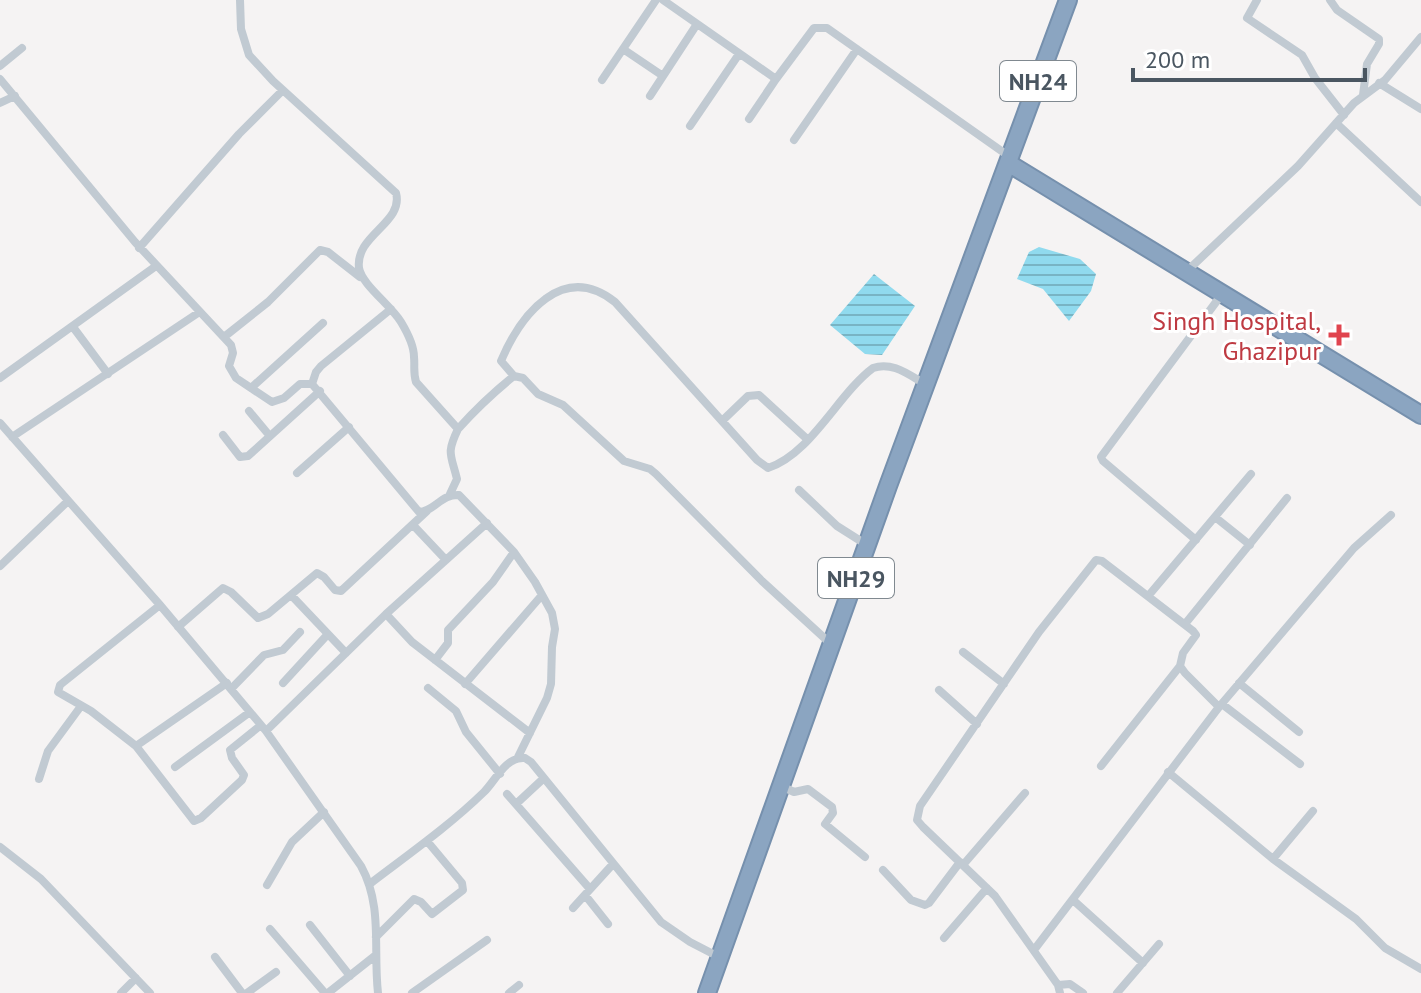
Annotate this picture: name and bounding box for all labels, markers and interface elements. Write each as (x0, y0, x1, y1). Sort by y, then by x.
scale bar (1133, 32, 1365, 82)
text: 200 m (1145, 44, 1210, 75)
road number: NH24 (1000, 61, 1076, 101)
place label: Singh Hospital, Ghazipur (1152, 304, 1321, 367)
marker: Singh Hospital, Ghazipur (1328, 324, 1350, 346)
road number: NH29 (818, 558, 894, 598)

